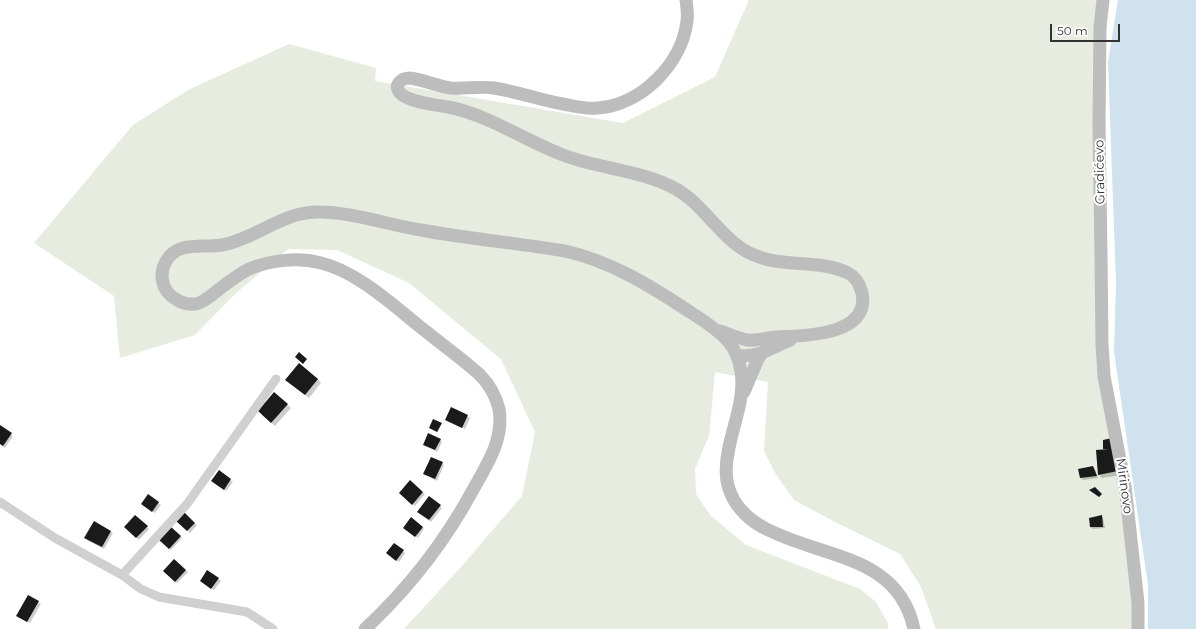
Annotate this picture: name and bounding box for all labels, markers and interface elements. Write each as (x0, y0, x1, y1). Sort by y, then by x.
scale bar (1052, 16, 1122, 42)
text: 50 m (1057, 23, 1088, 38)
street label: Gradićevo (1092, 140, 1108, 204)
street label: Mirinovo (1112, 457, 1136, 515)

